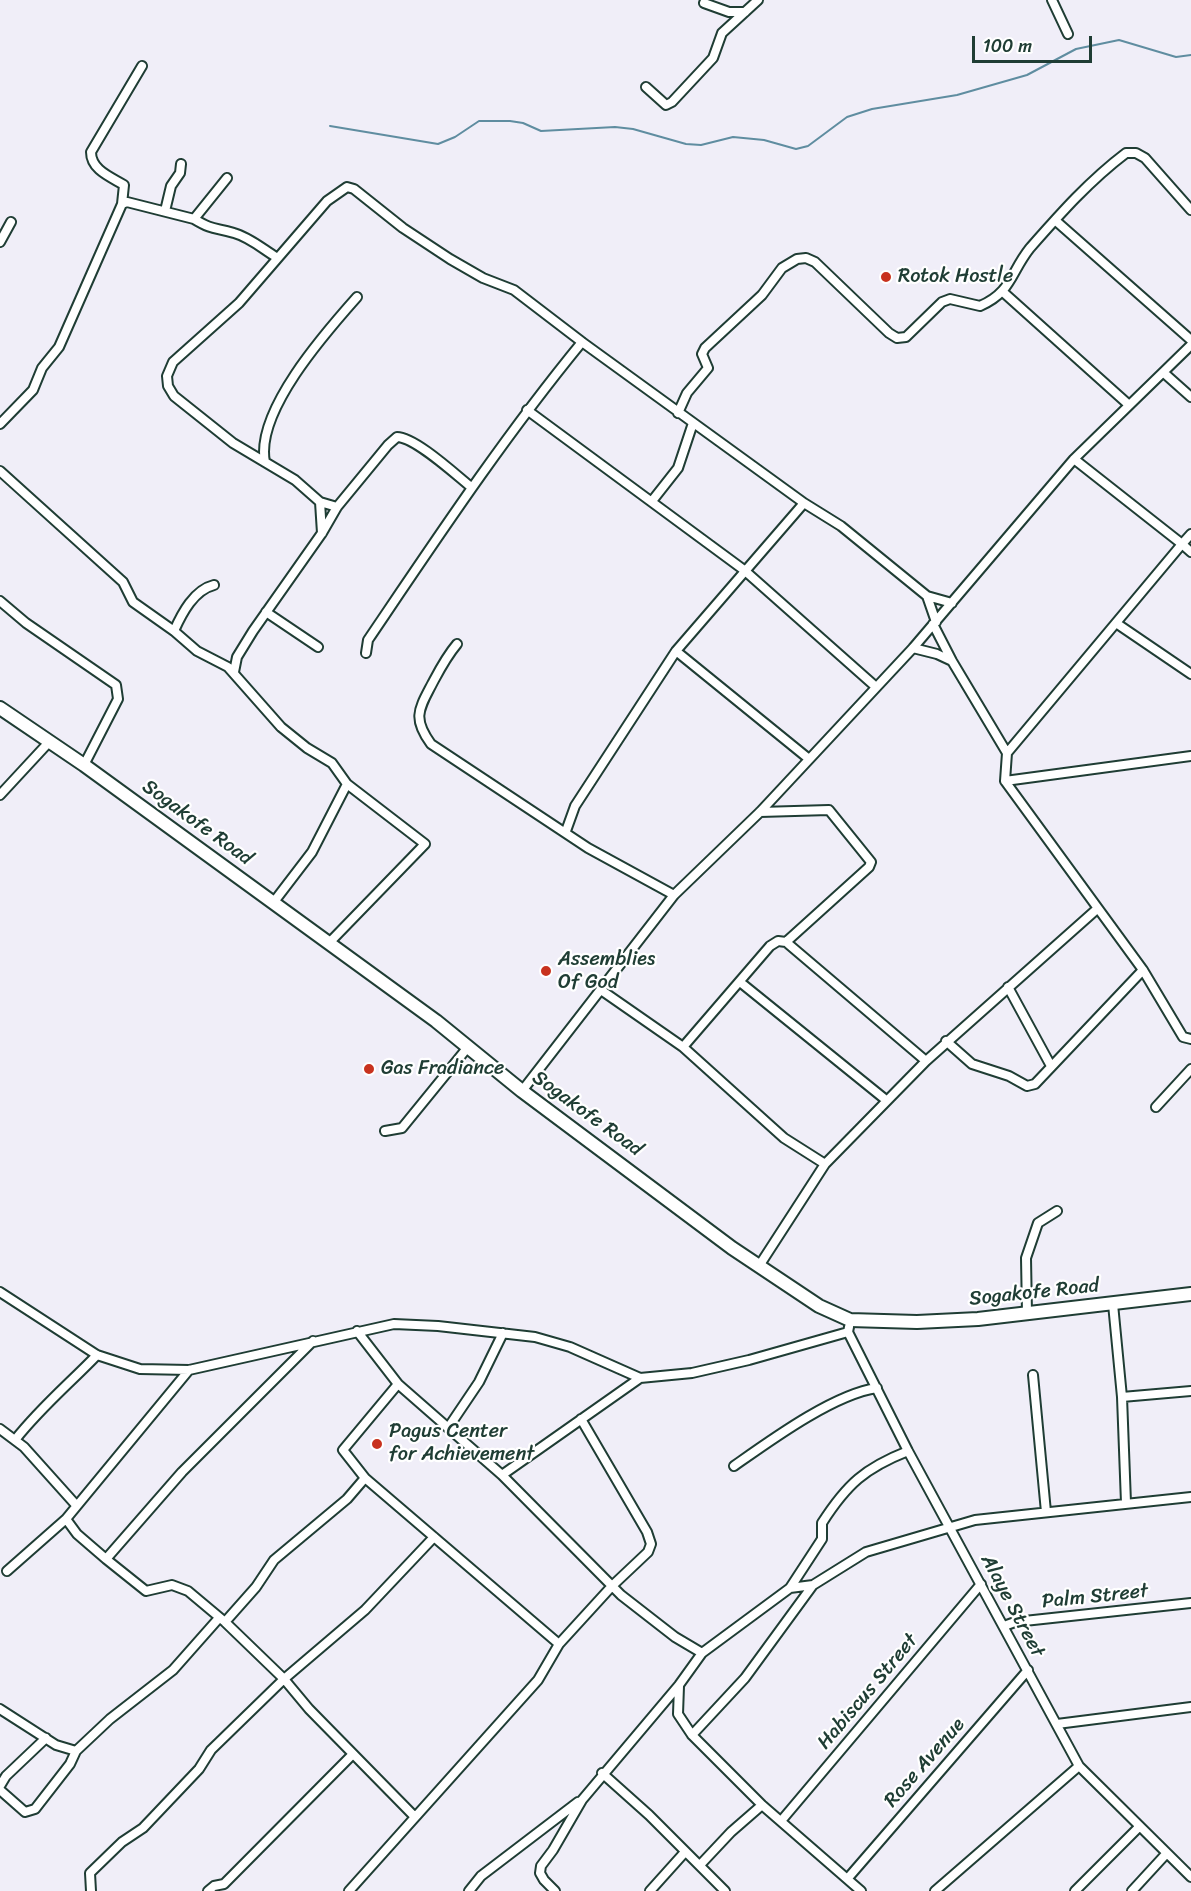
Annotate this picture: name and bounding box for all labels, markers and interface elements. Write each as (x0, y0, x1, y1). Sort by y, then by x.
scale bar (975, 24, 1095, 62)
text: 100 m (983, 30, 1032, 62)
place label: Rotok Hostle (898, 265, 1013, 289)
marker: Rotok Hostle (879, 270, 893, 284)
street label: Sogakofe Road (137, 775, 257, 871)
place label: Assemblies Of God (558, 948, 655, 995)
marker: Assemblies Of God (539, 964, 553, 978)
place label: Gas Fradiance (381, 1057, 504, 1081)
marker: Gas Fradiance (362, 1062, 376, 1076)
street label: Sogakofe Road (527, 1066, 647, 1162)
street label: Sogakofe Road (968, 1274, 1100, 1312)
place label: Pagus Center for Achievement (389, 1420, 534, 1467)
marker: Pagus Center for Achievement (370, 1437, 384, 1451)
street label: Alaye Street (975, 1551, 1049, 1661)
street label: Palm Street (1041, 1579, 1149, 1615)
street label: Habiscus Street (813, 1629, 923, 1755)
street label: Rose Avenue (880, 1713, 970, 1813)

